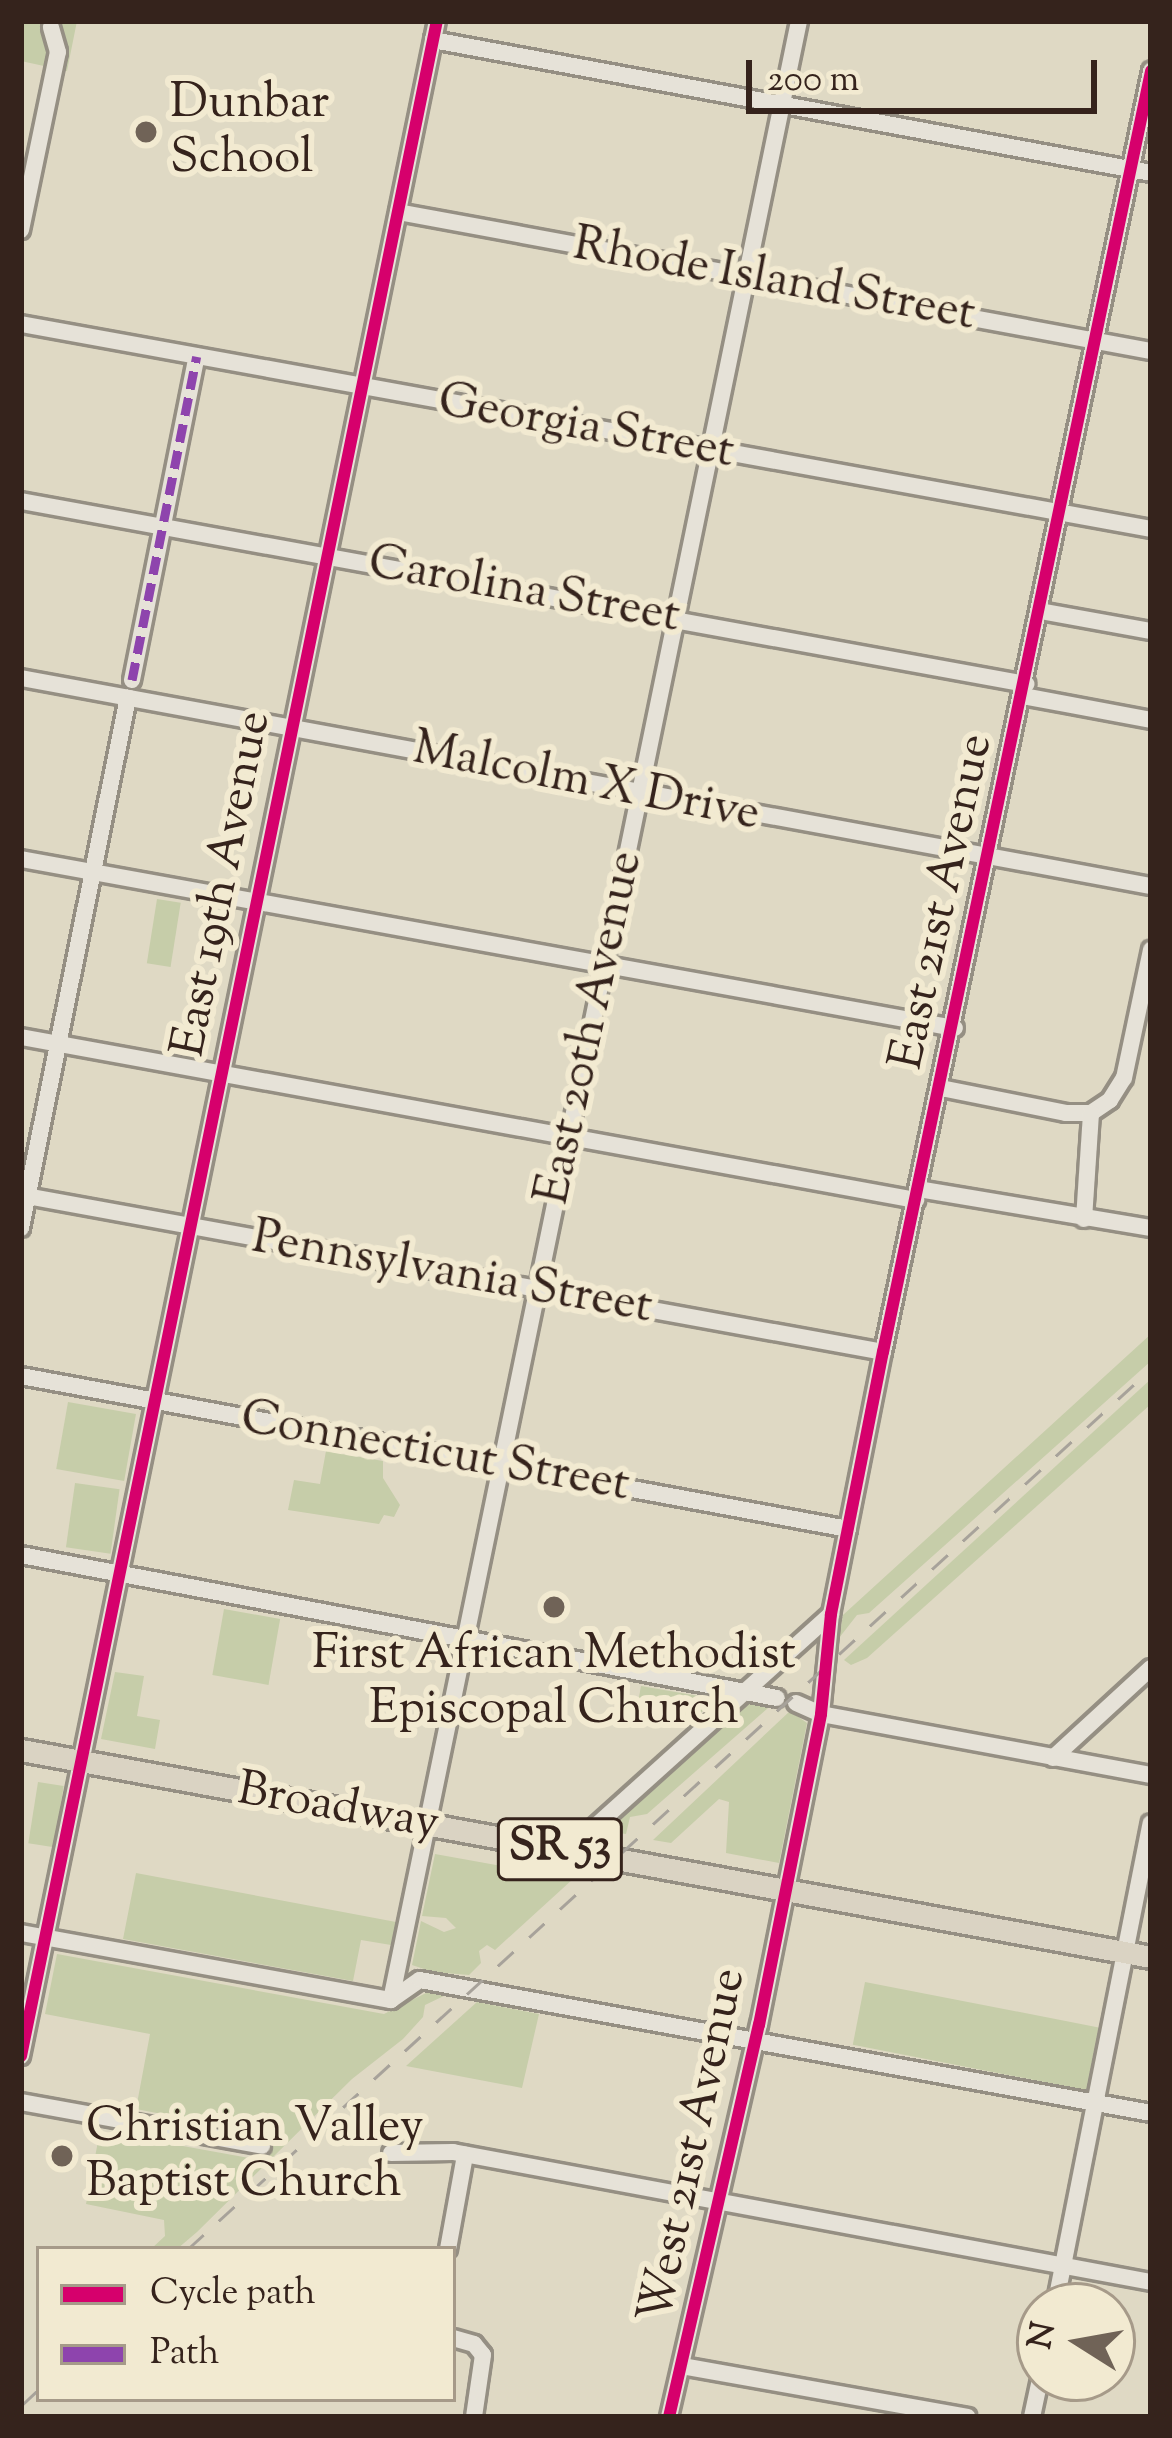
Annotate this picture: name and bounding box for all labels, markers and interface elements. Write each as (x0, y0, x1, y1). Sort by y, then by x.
scale bar (752, 36, 1103, 110)
text: 200 m (767, 55, 859, 107)
place label: Dunbar School (170, 75, 329, 188)
marker: Dunbar School (133, 119, 159, 145)
street label: Rhode Island Street (569, 217, 979, 345)
street label: Georgia Street (434, 374, 738, 482)
street label: Carolina Street (364, 535, 684, 647)
street label: East 19th Avenue (161, 706, 285, 1062)
street label: Malcolm X Drive (408, 721, 764, 845)
street label: East 21st Avenue (879, 729, 1007, 1075)
street label: East 20th Avenue (525, 846, 657, 1210)
street label: Pennsylvania Street (248, 1210, 656, 1338)
street label: Connecticut Street (236, 1390, 634, 1516)
marker: First African Methodist Episcopal Church (541, 1594, 567, 1620)
place label: First African Methodist Episcopal Church (312, 1626, 796, 1739)
street label: Broadway (233, 1762, 443, 1854)
road number: SR 53 (494, 1810, 626, 1888)
street label: West 21st Avenue (628, 1963, 760, 2329)
place label: Christian Valley Baptist Church (86, 2099, 424, 2212)
marker: Christian Valley Baptist Church (49, 2143, 75, 2169)
legend (36, 2246, 456, 2402)
text: Cycle path (150, 2268, 316, 2320)
north arrow (1016, 2282, 1136, 2402)
text: N (1018, 2318, 1070, 2353)
text: Path (150, 2328, 219, 2380)

